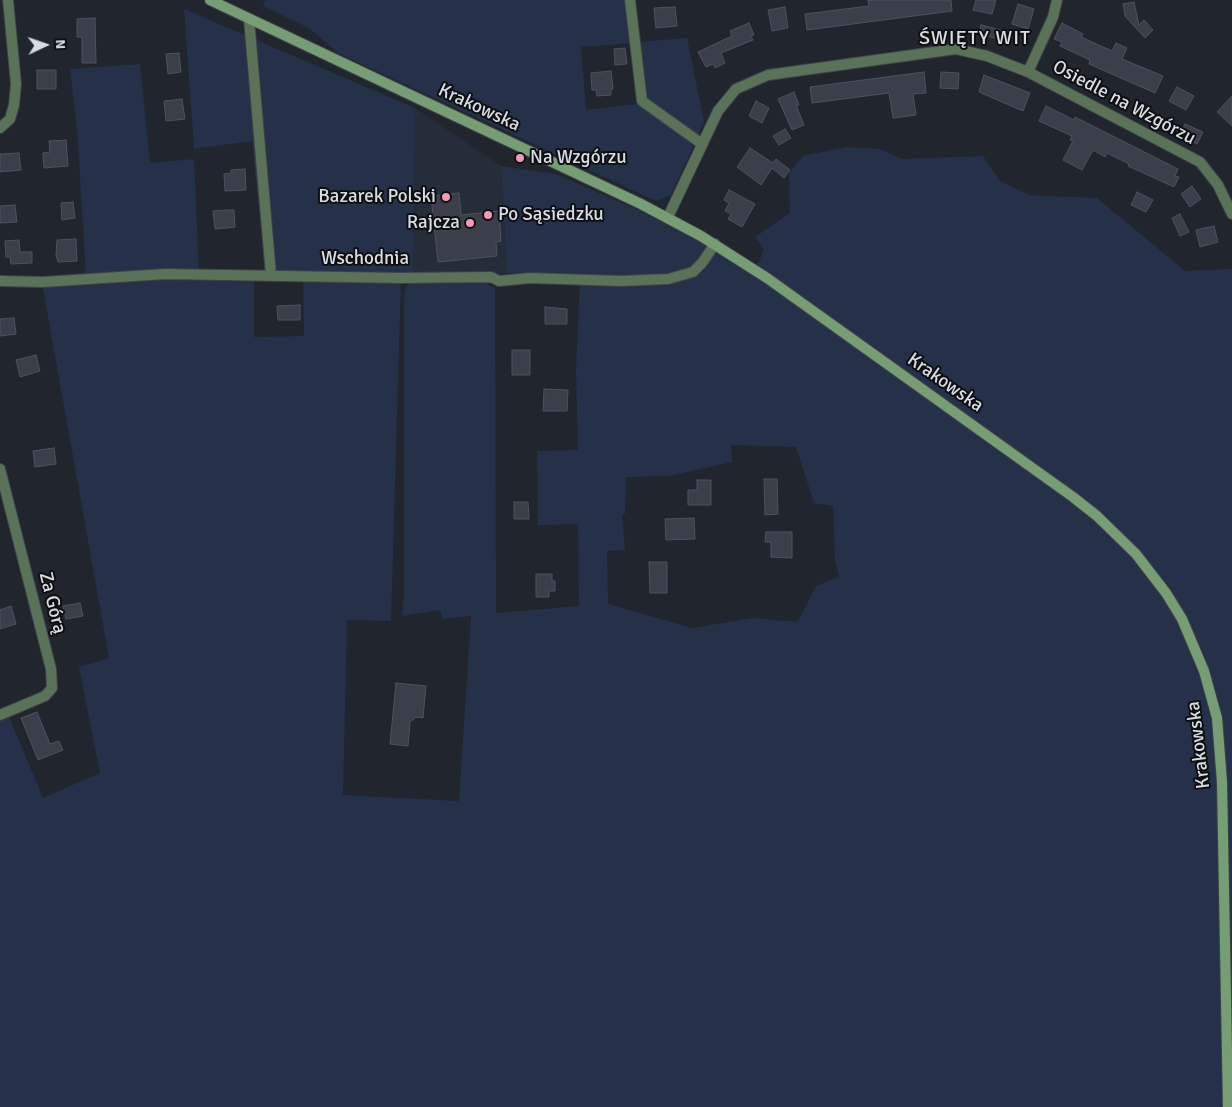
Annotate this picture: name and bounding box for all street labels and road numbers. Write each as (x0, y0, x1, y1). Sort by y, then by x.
street label: Osiedle na Wzgórzu (1049, 56, 1199, 150)
street label: Krakowska (434, 79, 524, 137)
street label: Wschodnia (321, 248, 409, 270)
street label: Krakowska (902, 348, 988, 418)
street label: Za Górą (33, 570, 71, 636)
street label: Krakowska (1182, 700, 1216, 790)

